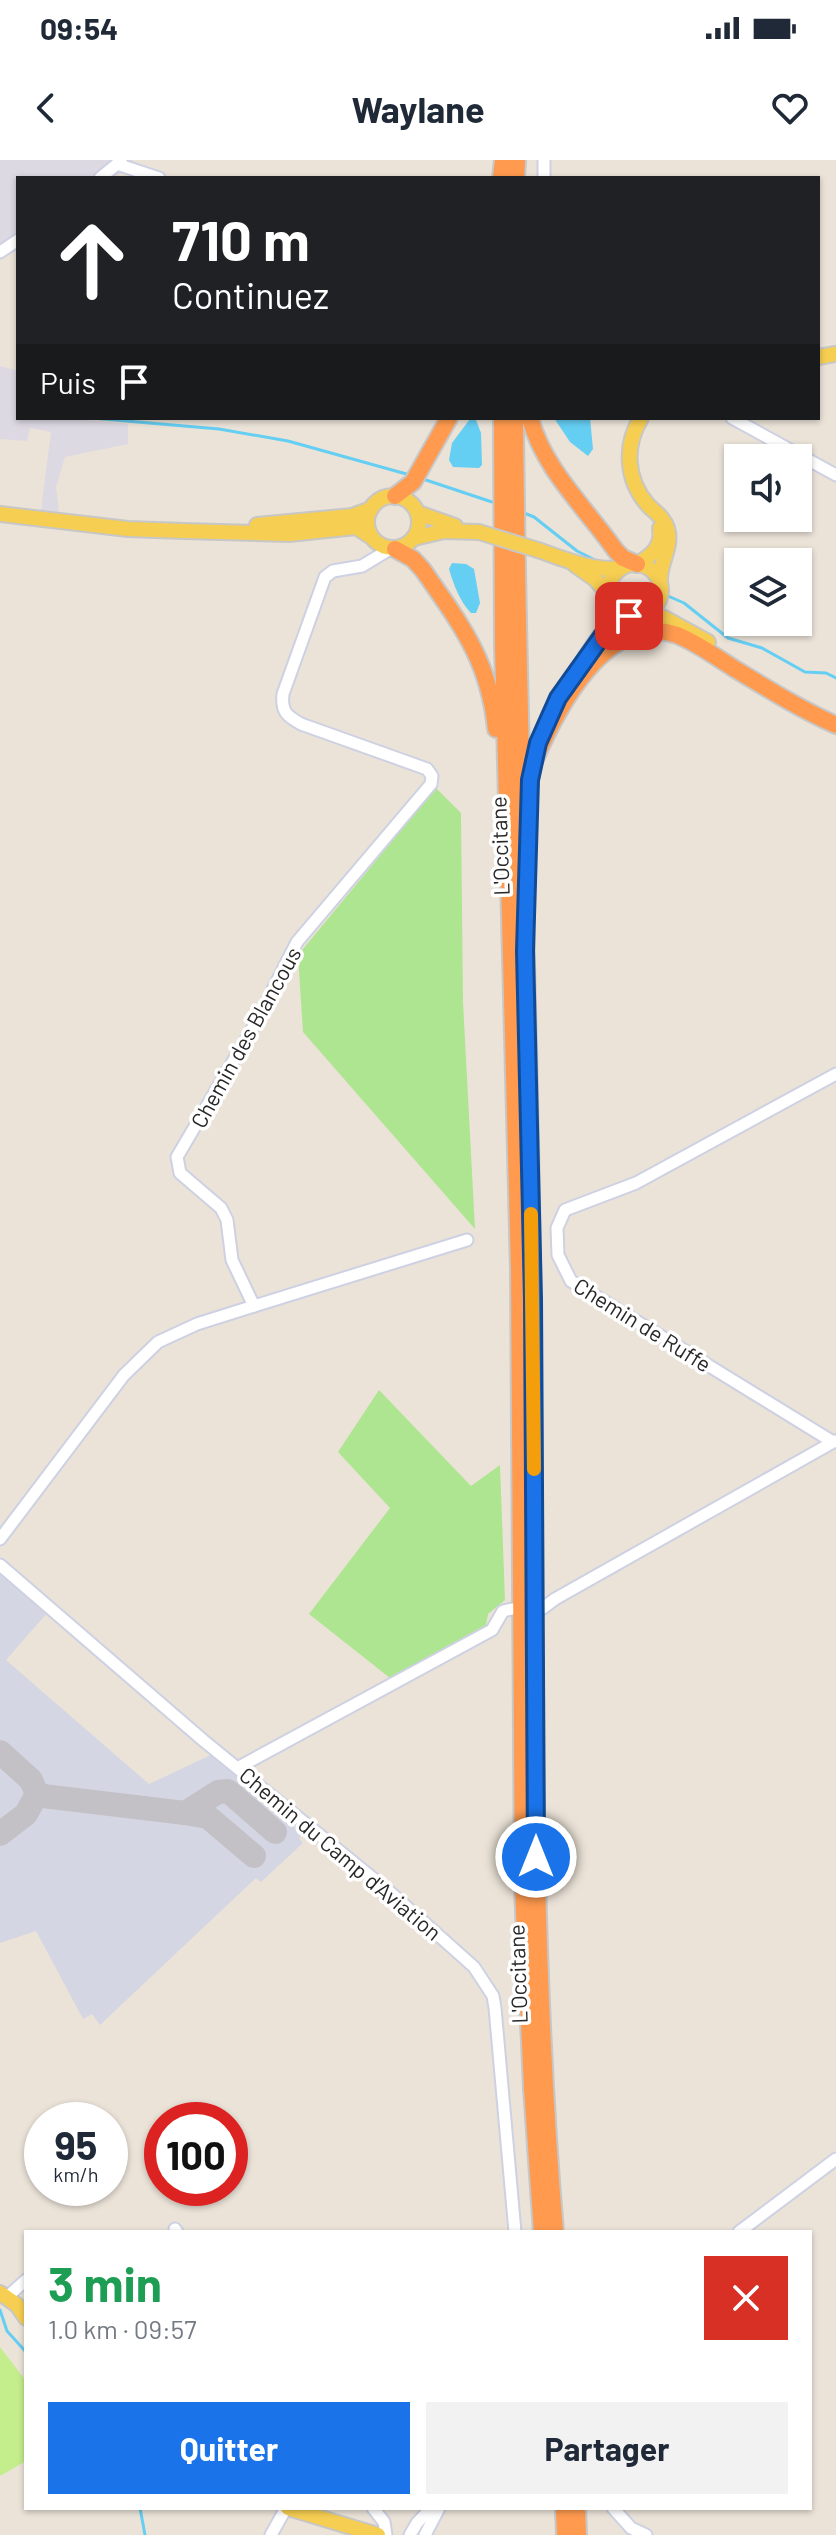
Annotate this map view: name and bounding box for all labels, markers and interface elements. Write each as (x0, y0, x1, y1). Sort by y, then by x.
text: 09:54 (40, 10, 118, 46)
icon: back (24, 86, 68, 130)
icon: heart (768, 86, 812, 130)
text: Waylane (351, 87, 485, 130)
text: 710 m (172, 205, 310, 272)
icon: ahead (40, 208, 144, 312)
text: Continuez (172, 273, 329, 316)
icon: arrive (112, 360, 156, 404)
text: Puis (40, 364, 96, 400)
map controls (724, 444, 812, 636)
button: sound (724, 444, 812, 532)
button: layers (724, 548, 812, 636)
pin (595, 582, 663, 650)
icon: arrive (607, 594, 651, 638)
street label: L'Occitane (484, 796, 514, 896)
street label: Chemin des Blancous (184, 942, 306, 1132)
street label: Chemin de Ruffe (570, 1271, 716, 1377)
street label: Chemin du Camp d'Aviation (235, 1761, 447, 1945)
position arrow (494, 1815, 578, 1899)
street label: L'Occitane (502, 1924, 532, 2024)
speed limit sign: 100 (144, 2102, 248, 2206)
text: 95 (55, 2120, 97, 2168)
text: km/h (53, 2162, 99, 2186)
text: 3 min (48, 2254, 162, 2312)
button: close (704, 2256, 788, 2340)
text: 1.0 km · 09:57 (48, 2313, 196, 2344)
button: Quitter (48, 2402, 410, 2494)
button: Partager (426, 2402, 788, 2494)

